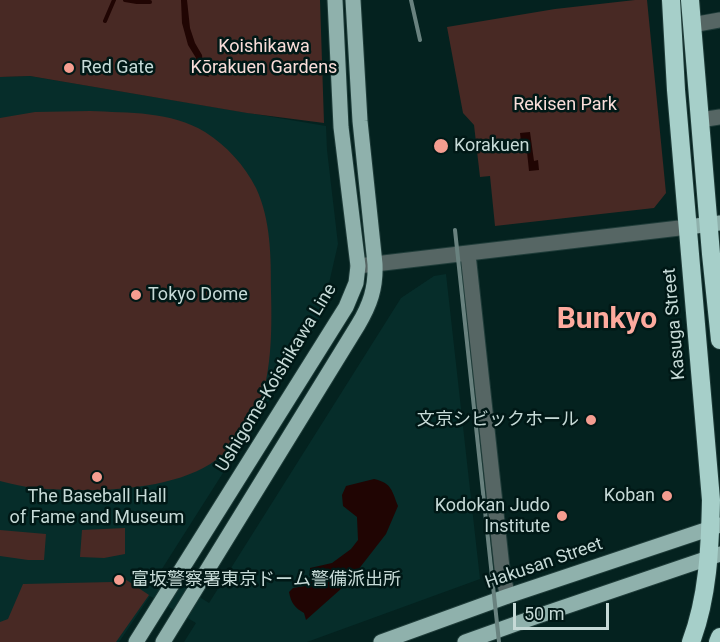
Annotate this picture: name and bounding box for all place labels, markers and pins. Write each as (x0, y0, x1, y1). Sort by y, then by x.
place label: Red Gate (81, 57, 154, 79)
marker: Red Gate (62, 61, 76, 75)
place label: Korakuen (454, 135, 529, 157)
marker: Korakuen (432, 137, 450, 155)
place label: Tokyo Dome (148, 284, 248, 306)
marker: Tokyo Dome (129, 288, 143, 302)
place label: 文京シビックホール (417, 409, 579, 431)
marker: 文京シビックホール (584, 413, 598, 427)
marker: The Baseball Hall of Fame and Museum (90, 470, 104, 484)
place label: Koban (604, 485, 655, 507)
place label: The Baseball Hall of Fame and Museum (10, 486, 184, 528)
marker: Koban (660, 489, 674, 503)
place label: Kodokan Judo Institute (435, 495, 550, 538)
marker: Kodokan Judo Institute (555, 509, 569, 523)
place label: 富坂警察署東京ドーム警備派出所 (131, 569, 401, 591)
marker: 富坂警察署東京ドーム警備派出所 (112, 573, 126, 587)

